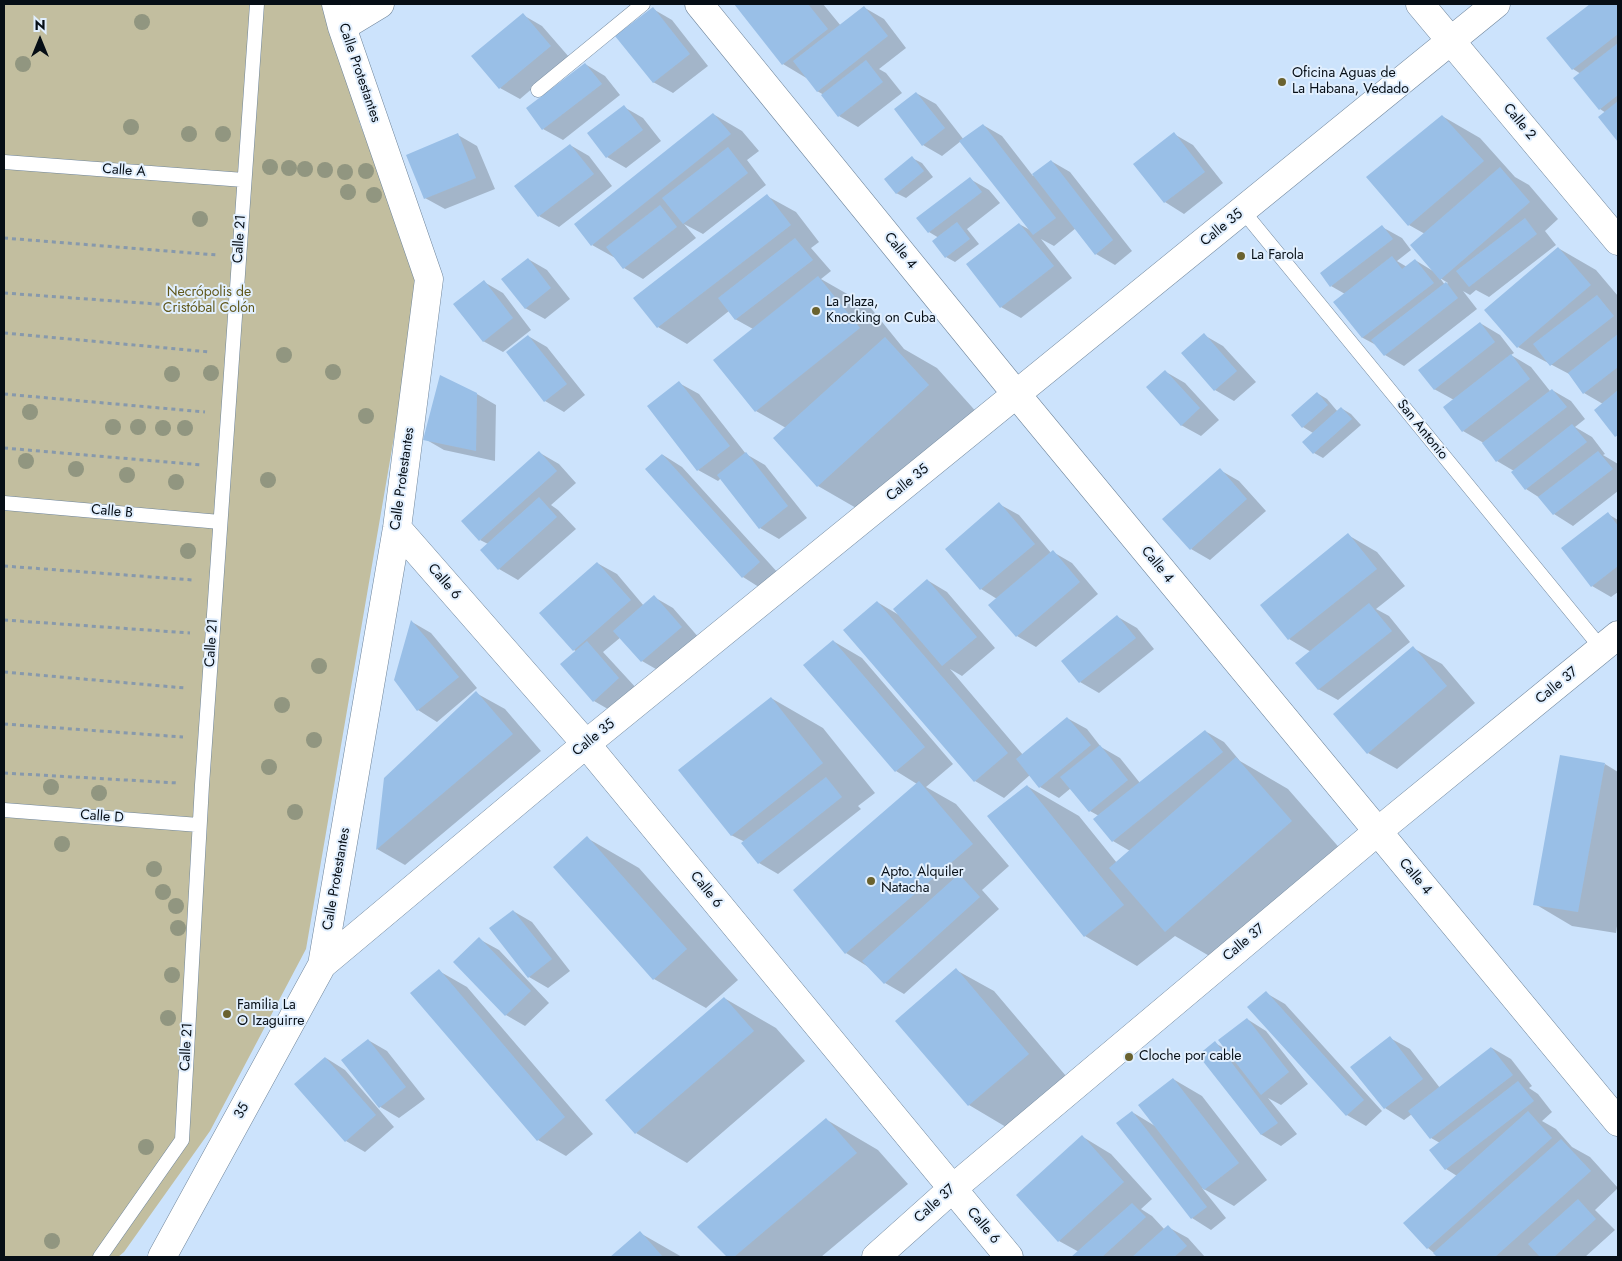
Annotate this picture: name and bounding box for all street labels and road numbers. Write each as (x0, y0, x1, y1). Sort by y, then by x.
street label: Calle Protestantes (334, 21, 384, 125)
street label: Calle 2 (1499, 100, 1539, 144)
street label: Calle A (102, 161, 146, 181)
street label: Calle 35 (1197, 206, 1247, 250)
street label: Calle 21 (230, 214, 250, 264)
street label: Calle 4 (880, 229, 920, 273)
street label: San Antonio (1393, 397, 1451, 463)
street label: Calle Protestantes (387, 427, 419, 531)
street label: Calle 35 (883, 461, 933, 505)
street label: Calle B (90, 502, 134, 522)
street label: Calle 4 (1137, 543, 1177, 587)
street label: Calle 6 (424, 561, 464, 603)
street label: Calle 21 (202, 618, 222, 668)
street label: Calle 37 (1533, 664, 1581, 708)
street label: Calle 35 (569, 716, 619, 760)
street label: Calle D (80, 807, 124, 827)
street label: Calle Protestantes (320, 826, 354, 932)
street label: Calle 4 (1395, 855, 1435, 899)
street label: Calle 6 (686, 868, 726, 912)
street label: Calle 37 (1220, 921, 1268, 965)
street label: Calle 21 (177, 1022, 197, 1072)
street label: 35 (231, 1100, 253, 1122)
street label: Calle 37 (911, 1181, 959, 1227)
street label: Calle 6 (963, 1204, 1003, 1248)

